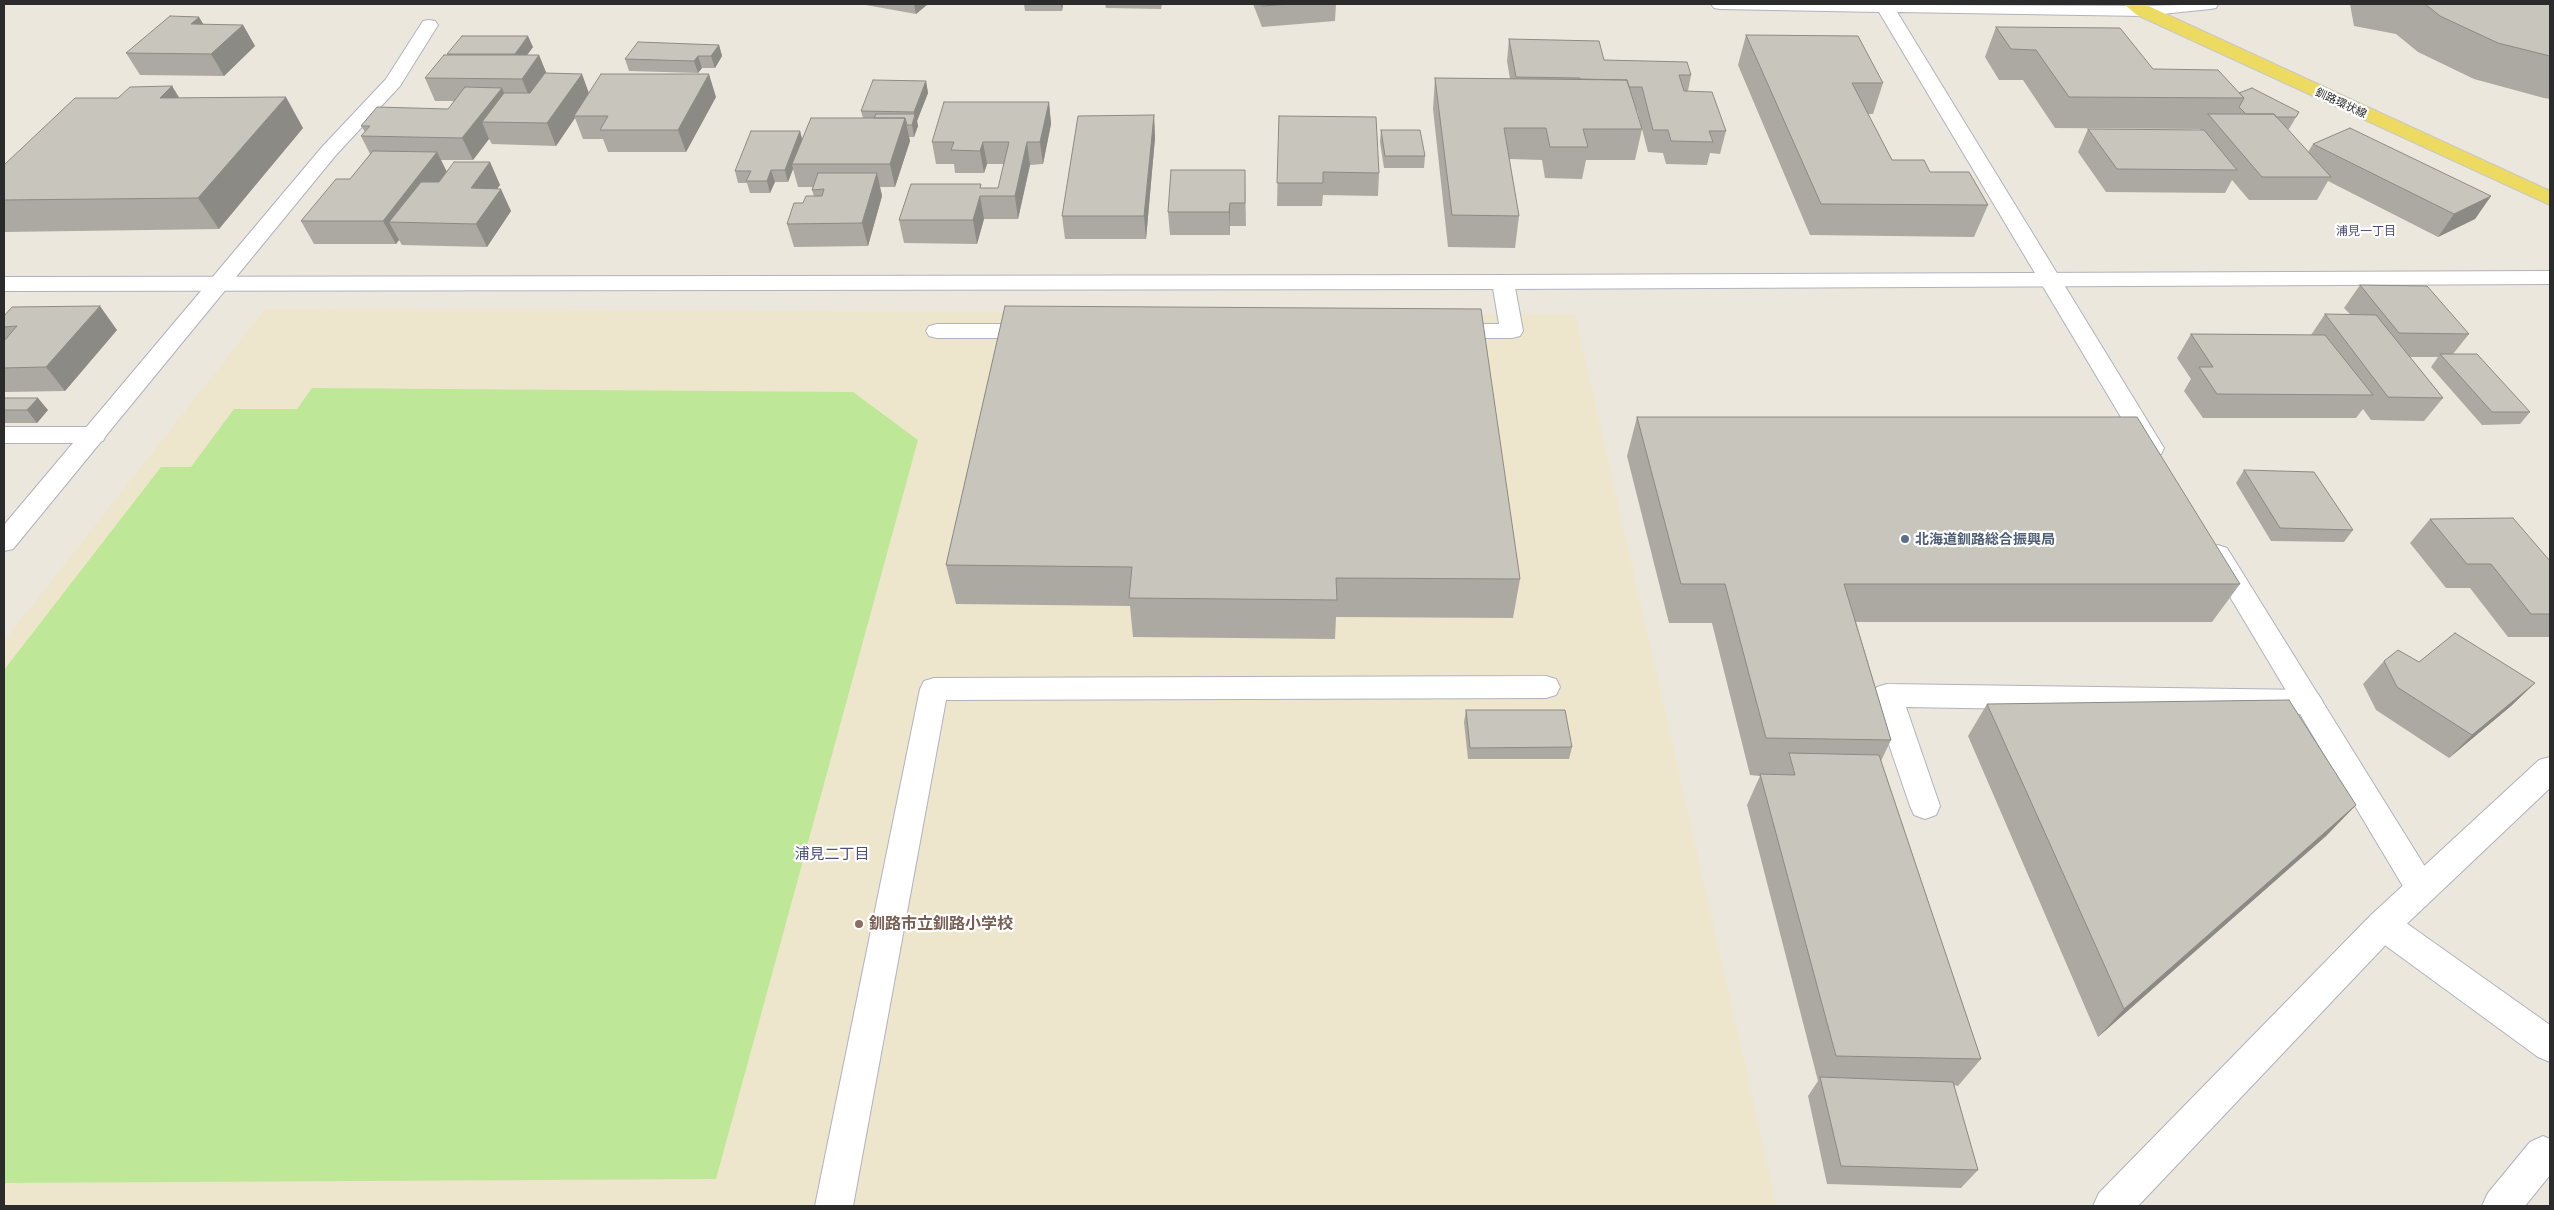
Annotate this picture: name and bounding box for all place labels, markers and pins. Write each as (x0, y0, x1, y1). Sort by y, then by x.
place label: 北海道釧路総合振興局 (1915, 531, 2055, 547)
marker: 北海道釧路総合振興局 (1899, 533, 1911, 545)
place label: 釧路市立釧路小学校 (869, 914, 1013, 934)
marker: 釧路市立釧路小学校 (853, 918, 865, 930)

